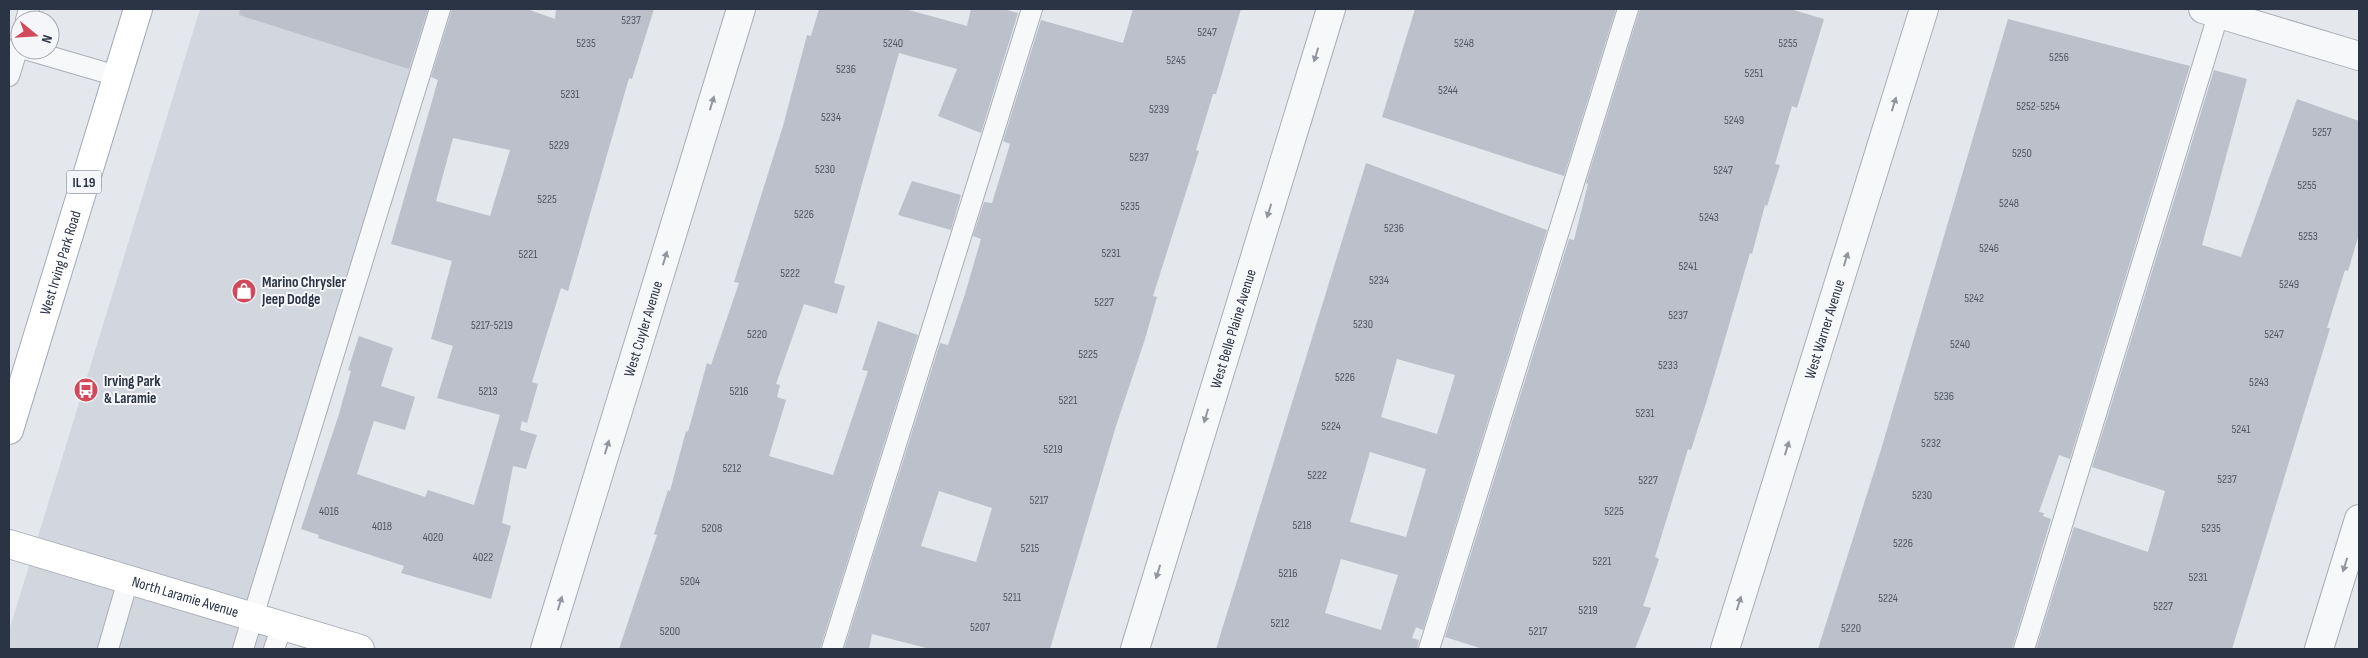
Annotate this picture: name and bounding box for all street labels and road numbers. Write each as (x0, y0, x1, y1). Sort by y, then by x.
road number: IL 19 (66, 170, 102, 193)
street label: West Irving Park Road (35, 208, 85, 317)
street label: West Belle Plaine Avenue (1206, 267, 1260, 391)
street label: West Warner Avenue (1800, 277, 1849, 381)
street label: West Cuyler Avenue (619, 278, 667, 379)
street label: North Laramie Avenue (130, 572, 241, 622)

